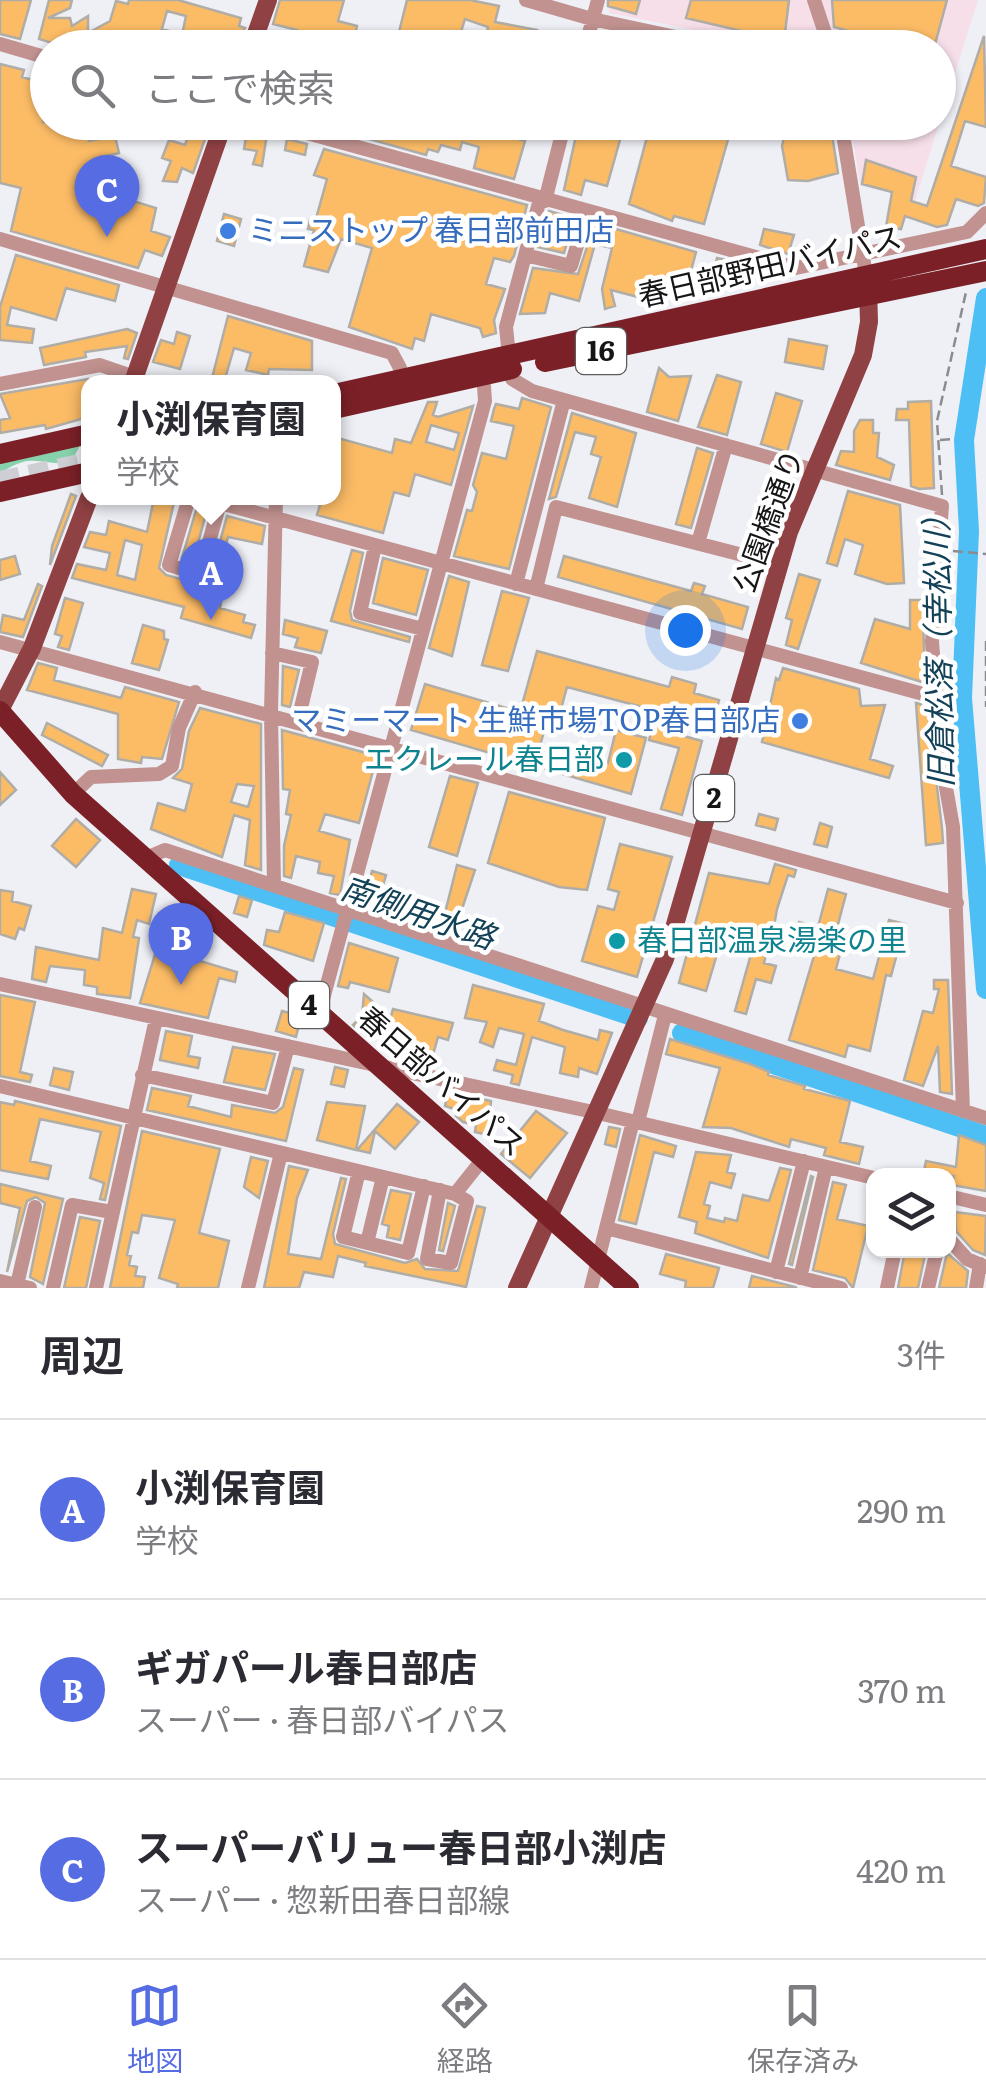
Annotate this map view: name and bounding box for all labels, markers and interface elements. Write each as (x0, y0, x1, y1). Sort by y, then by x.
search box (30, 30, 956, 140)
text: ここで検索 (145, 57, 335, 114)
icon: search (65, 58, 120, 113)
pin: C (74, 154, 140, 237)
place label: ミニストップ 春日部前田店 (248, 206, 614, 250)
street label: 春日部野田バイパス (633, 212, 906, 316)
marker: ミニストップ 春日部前田店 (217, 220, 239, 242)
road number: 16 (576, 328, 626, 374)
popup (81, 375, 341, 505)
text: 小渕保育園 (116, 388, 306, 445)
street label: 公園橋通り (720, 442, 813, 598)
text: 学校 (116, 445, 180, 493)
water label: 旧倉松落（幸松川） (909, 500, 963, 788)
pin: A (178, 538, 244, 620)
your location (660, 605, 711, 656)
place label: マミーマート 生鮮市場TOP春日部店 (291, 696, 780, 740)
marker: マミーマート 生鮮市場TOP春日部店 (789, 710, 811, 732)
place label: エクレール春日部 (364, 735, 604, 779)
marker: エクレール春日部 (613, 749, 635, 771)
road number: 2 (694, 775, 734, 821)
water label: 南側用水路 (336, 861, 505, 960)
pin: B (148, 902, 214, 985)
place label: 春日部温泉湯楽の里 (637, 916, 907, 960)
marker: 春日部温泉湯楽の里 (606, 930, 628, 952)
road number: 4 (289, 982, 329, 1028)
street label: 春日部バイパス (350, 994, 536, 1165)
map controls (866, 1168, 956, 1258)
button: layers (866, 1168, 956, 1258)
text: 周辺 (40, 1322, 124, 1384)
text: 3件 (897, 1329, 946, 1377)
text: 小渕保育園 (135, 1457, 325, 1514)
text: A (60, 1485, 85, 1533)
text: 290 m (857, 1485, 946, 1533)
text: 学校 (135, 1514, 199, 1562)
text: ギガパール春日部店 (135, 1637, 477, 1694)
text: B (61, 1665, 84, 1713)
text: 370 m (857, 1665, 946, 1713)
text: スーパー · 春日部バイパス (135, 1694, 510, 1742)
text: スーパーバリュー春日部小渕店 (135, 1817, 666, 1874)
text: C (61, 1845, 84, 1893)
text: 420 m (856, 1845, 946, 1893)
text: スーパー · 惣新田春日部線 (135, 1874, 510, 1922)
tab: 地図 (127, 1978, 183, 2080)
tab: 経路 (437, 1978, 493, 2080)
tab: 保存済み (747, 1978, 859, 2080)

